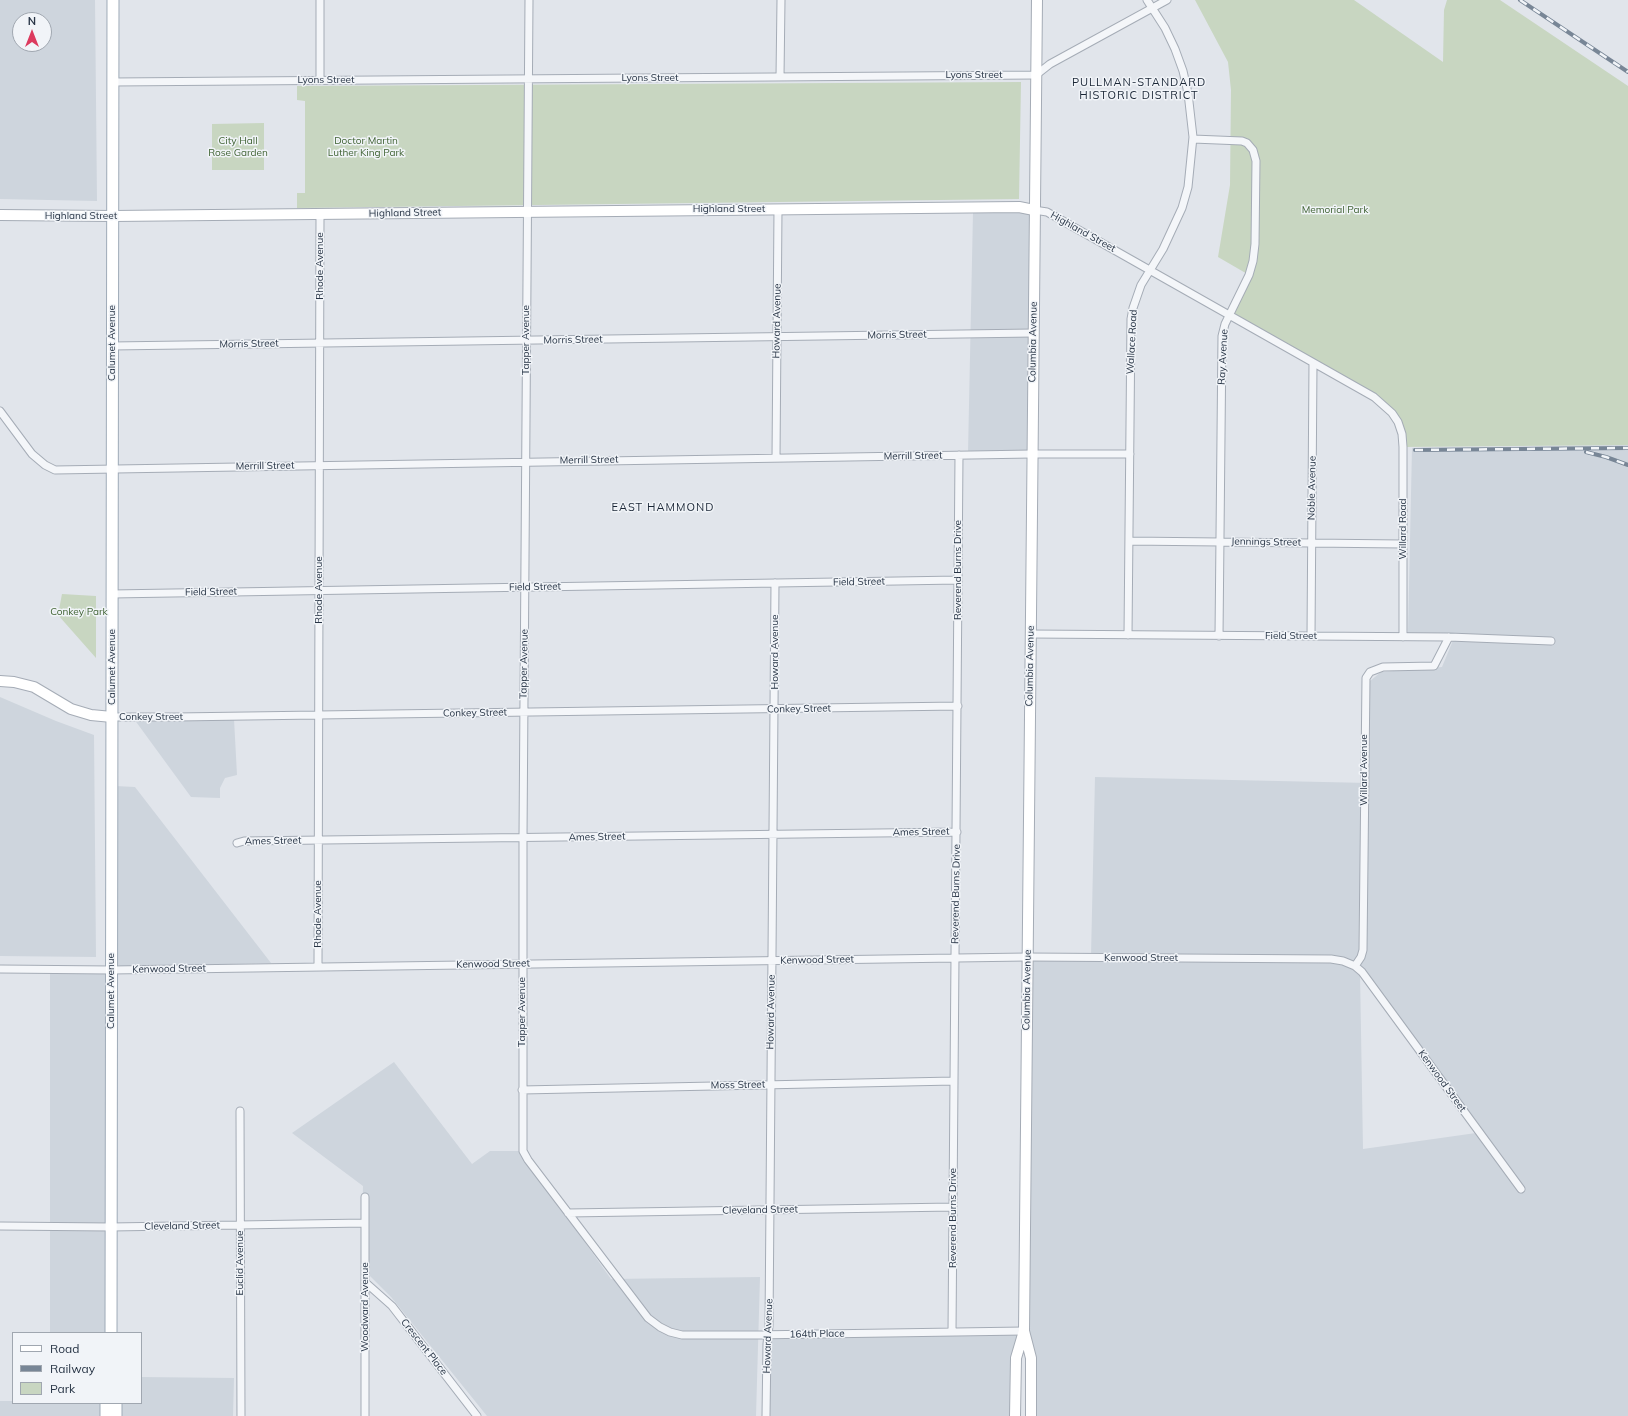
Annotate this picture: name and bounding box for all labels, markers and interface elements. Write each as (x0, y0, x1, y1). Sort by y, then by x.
north arrow (12, 12, 52, 52)
text: N (28, 14, 36, 28)
street label: Lyons Street (945, 69, 1003, 81)
street label: Lyons Street (621, 72, 679, 84)
street label: Lyons Street (297, 74, 355, 86)
district label: PULLMAN-STANDARD HISTORIC DISTRICT (1072, 76, 1206, 102)
park label: City Hall Rose Garden (208, 135, 268, 158)
park label: Doctor Martin Luther King Park (328, 135, 404, 158)
street label: Highland Street (693, 203, 765, 215)
park label: Memorial Park (1302, 204, 1368, 216)
street label: Highland Street (369, 206, 441, 220)
street label: Highland Street (1048, 209, 1118, 255)
street label: Highland Street (45, 210, 117, 222)
street label: Rhode Avenue (314, 232, 326, 300)
street label: Howard Avenue (770, 283, 784, 359)
street label: Columbia Avenue (1026, 301, 1040, 383)
street label: Calumet Avenue (106, 305, 118, 381)
street label: Tapper Avenue (520, 305, 532, 375)
street label: Wallace Road (1124, 309, 1140, 375)
street label: Morris Street (867, 328, 927, 342)
street label: Ray Avenue (1216, 329, 1230, 385)
street label: Morris Street (543, 333, 603, 347)
street label: Morris Street (219, 337, 279, 351)
street label: Merrill Street (884, 449, 942, 463)
street label: Merrill Street (560, 453, 618, 467)
street label: Noble Avenue (1305, 456, 1319, 520)
street label: Merrill Street (236, 459, 294, 473)
street label: Willard Road (1397, 499, 1409, 559)
district label: EAST HAMMOND (612, 501, 714, 515)
street label: Reverend Burns Drive (952, 520, 964, 620)
street label: Jennings Street (1231, 535, 1301, 549)
street label: Rhode Avenue (313, 556, 325, 624)
street label: Field Street (833, 576, 885, 588)
street label: Field Street (509, 581, 561, 593)
street label: Field Street (185, 586, 237, 598)
park label: Conkey Park (50, 606, 108, 618)
street label: Howard Avenue (769, 615, 781, 689)
street label: Columbia Avenue (1023, 625, 1037, 707)
street label: Calumet Avenue (106, 629, 118, 705)
street label: Tapper Avenue (517, 629, 531, 699)
street label: Field Street (1265, 630, 1317, 642)
street label: Conkey Street (767, 702, 831, 716)
street label: Conkey Street (443, 706, 507, 720)
street label: Conkey Street (119, 711, 183, 723)
street label: Willard Avenue (1358, 734, 1370, 806)
street label: Ames Street (893, 826, 949, 838)
street label: Ames Street (569, 831, 625, 843)
street label: Ames Street (245, 835, 301, 847)
street label: Reverend Burns Drive (949, 844, 963, 944)
street label: Rhode Avenue (312, 880, 324, 948)
street label: Columbia Avenue (1020, 949, 1034, 1031)
street label: Kenwood Street (1104, 952, 1178, 964)
street label: Calumet Avenue (105, 953, 117, 1029)
street label: Kenwood Street (780, 953, 854, 967)
street label: Kenwood Street (456, 957, 530, 971)
street label: Kenwood Street (132, 962, 206, 976)
street label: Howard Avenue (764, 974, 778, 1050)
street label: Tapper Avenue (516, 977, 528, 1047)
street label: Kenwood Street (1415, 1048, 1469, 1114)
street label: Moss Street (711, 1079, 765, 1091)
street label: Reverend Burns Drive (947, 1168, 959, 1268)
street label: Cleveland Street (722, 1203, 798, 1217)
street label: Cleveland Street (144, 1219, 220, 1233)
street label: Euclid Avenue (234, 1231, 246, 1295)
street label: Woodward Avenue (359, 1262, 371, 1352)
street label: Howard Avenue (761, 1298, 775, 1374)
street label: Crescent Place (398, 1316, 450, 1378)
street label: 164th Place (789, 1328, 845, 1340)
legend (12, 1332, 142, 1404)
text: Road (50, 1341, 79, 1356)
text: Railway (50, 1361, 95, 1376)
text: Park (50, 1381, 75, 1396)

